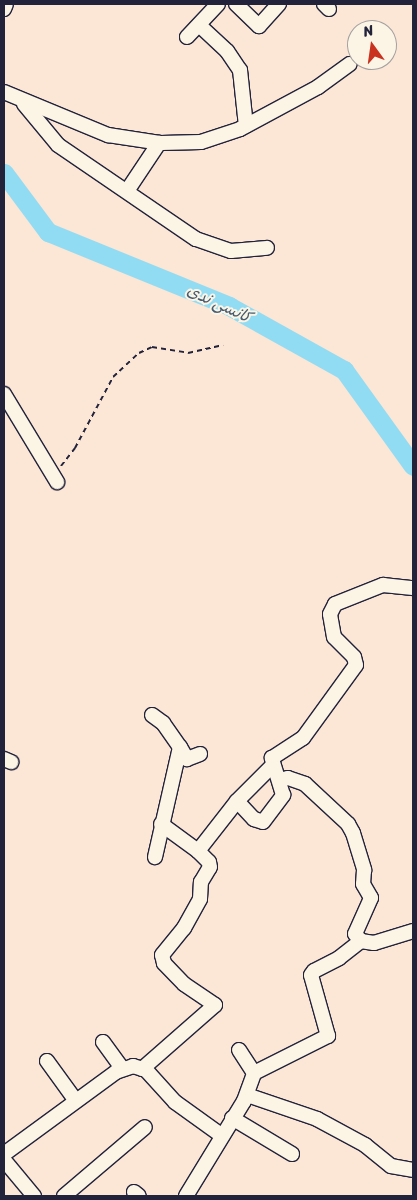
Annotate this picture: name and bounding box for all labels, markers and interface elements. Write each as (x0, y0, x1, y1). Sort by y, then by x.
text: N (361, 18, 376, 44)
north arrow (347, 20, 397, 70)
water label: کانسی ندی (184, 281, 254, 327)

